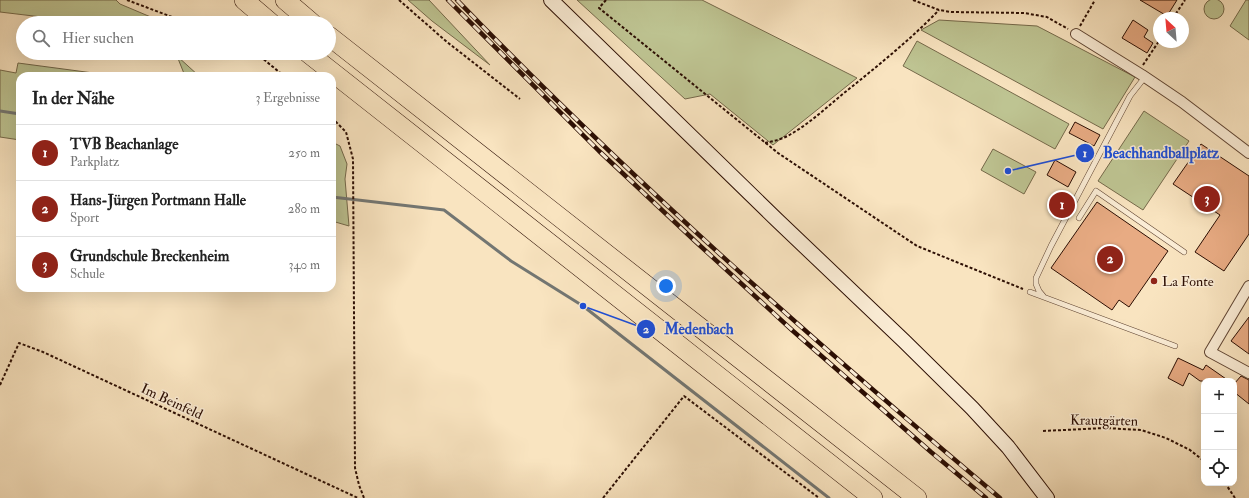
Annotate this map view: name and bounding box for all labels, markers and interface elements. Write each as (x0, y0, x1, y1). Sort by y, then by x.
north arrow (1153, 12, 1189, 48)
search box (16, 16, 336, 60)
icon: search (30, 27, 52, 49)
text: Hier suchen (62, 29, 134, 48)
text: In der Nähe (32, 88, 114, 109)
text: 3 Ergebnisse (255, 90, 320, 106)
text: TVB Beachanlage (70, 135, 178, 154)
callout: Beachhandballplatz (1075, 139, 1227, 166)
text: Beachhandballplatz (1103, 144, 1220, 164)
text: 1 (43, 145, 47, 161)
text: 250 m (288, 145, 320, 161)
text: 1 (1083, 146, 1087, 161)
text: Parkplatz (70, 154, 119, 170)
pin: 3 (1194, 184, 1220, 214)
pin: 1 (1049, 190, 1075, 220)
text: Hans-Jürgen Portmann Halle (70, 191, 246, 210)
text: 2 (42, 201, 48, 217)
text: 280 m (288, 201, 320, 217)
text: Sport (70, 210, 99, 226)
pin: 2 (1097, 244, 1123, 274)
text: Grundschule Breckenheim (70, 247, 229, 266)
text: 3 (43, 257, 48, 273)
text: 340 m (289, 257, 320, 273)
text: Schule (70, 266, 105, 282)
place label: La Fonte (1162, 273, 1214, 290)
your location (656, 276, 676, 296)
marker: La Fonte (1149, 276, 1159, 286)
callout: Medenbach (636, 316, 742, 343)
text: Medenbach (663, 320, 734, 339)
text: 2 (643, 322, 649, 337)
map controls (1201, 378, 1237, 486)
button: + (1201, 378, 1237, 414)
street label: Im Beinfeld (138, 380, 205, 423)
street label: Krautgärten (1070, 411, 1138, 430)
button: − (1201, 414, 1237, 450)
button: locate (1201, 450, 1237, 486)

